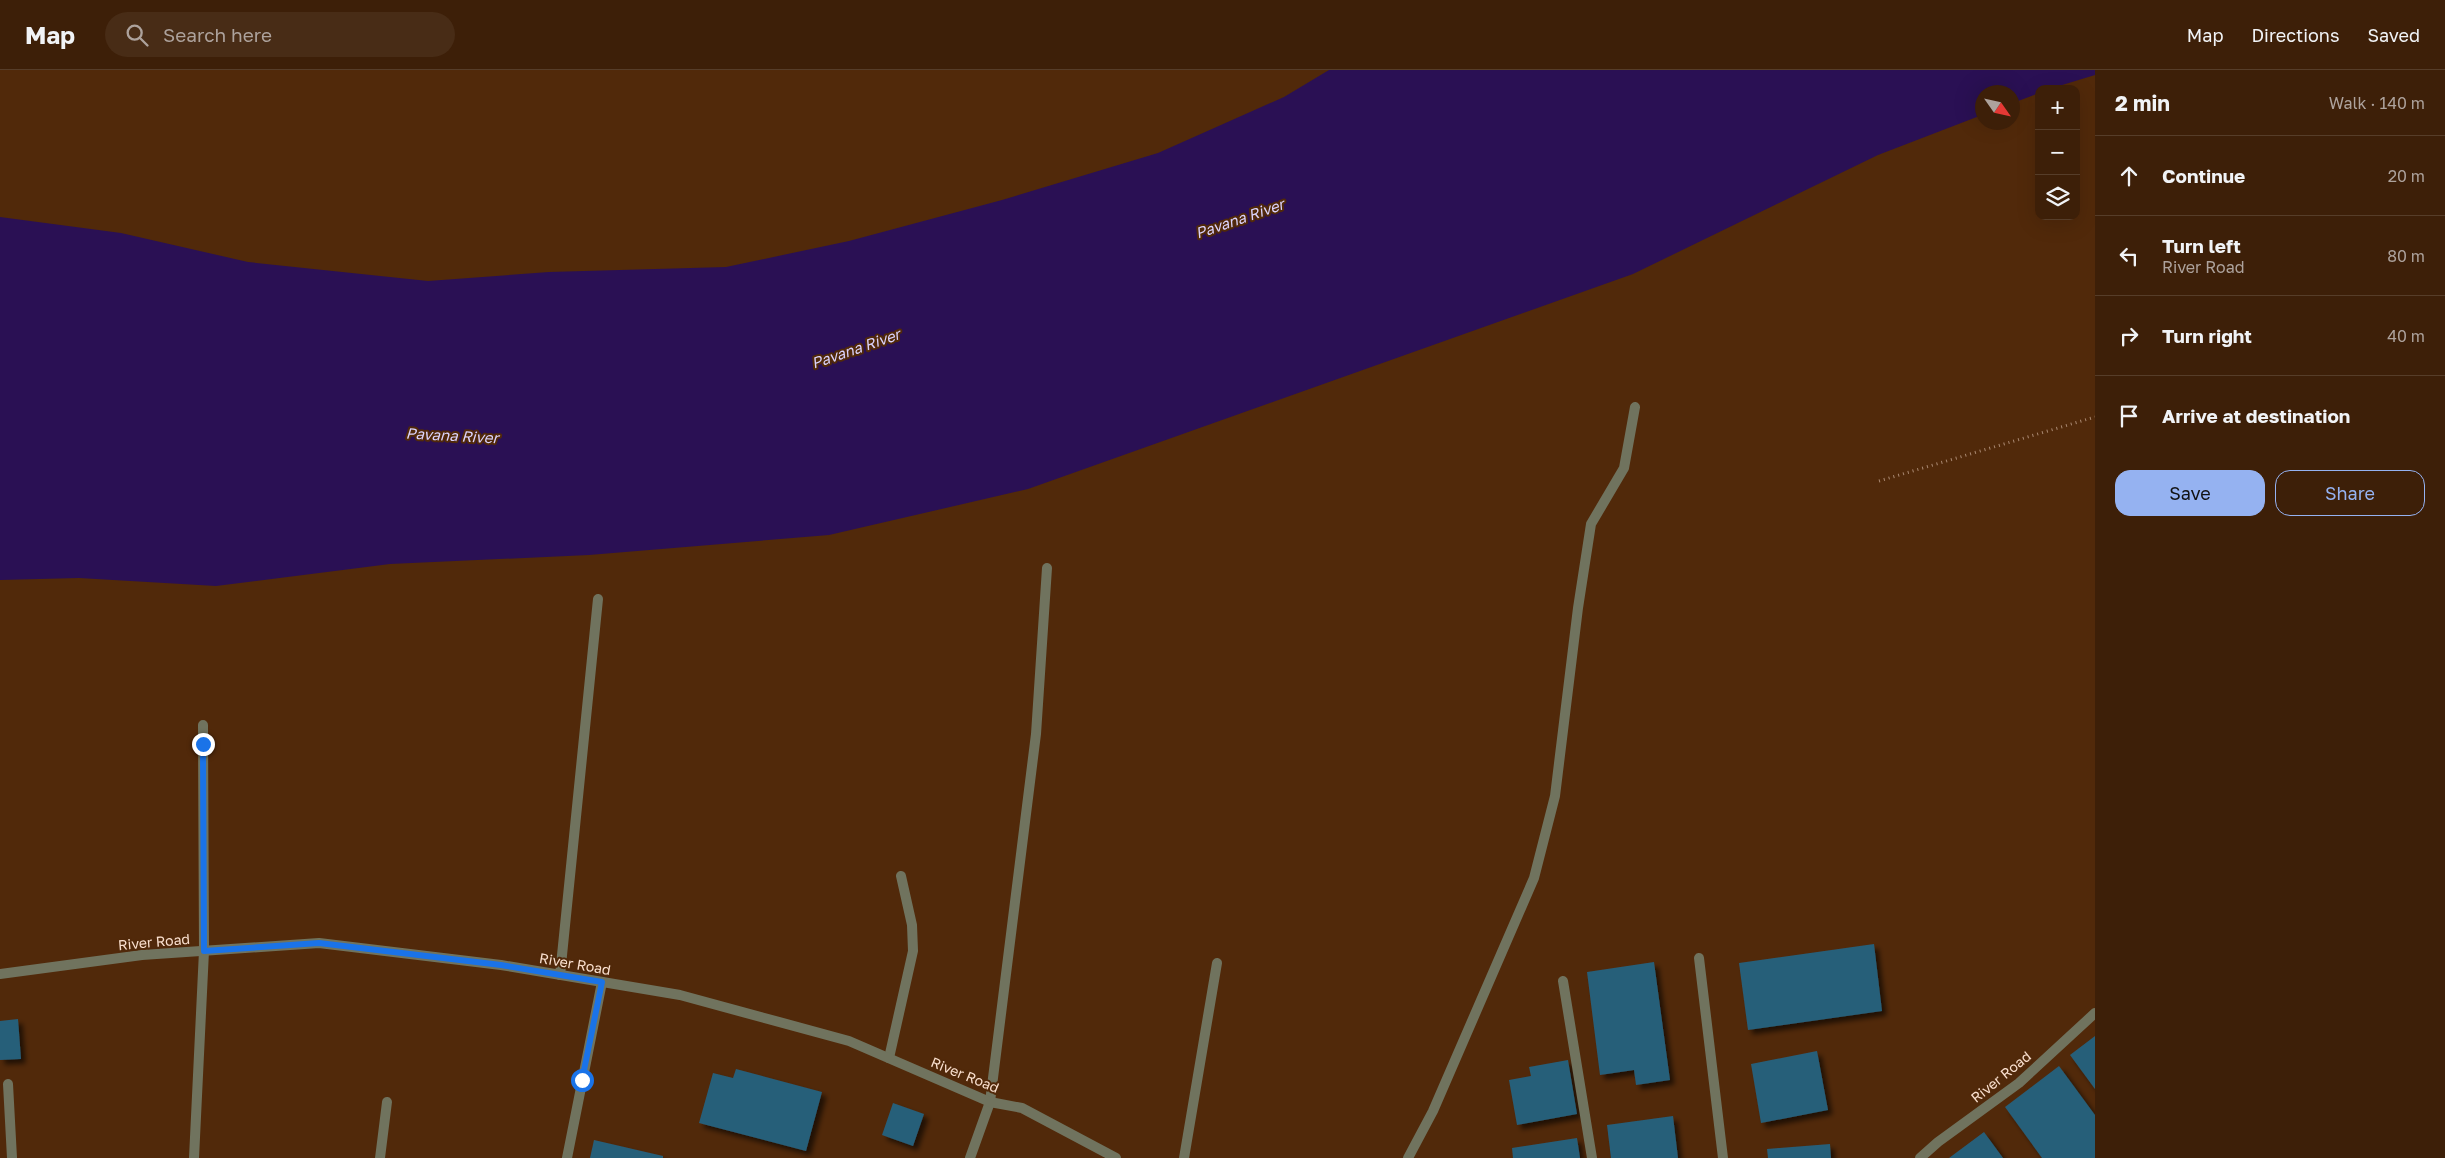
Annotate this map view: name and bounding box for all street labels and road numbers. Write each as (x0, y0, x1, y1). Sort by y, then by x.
street label: River Road (117, 930, 191, 953)
street label: River Road (538, 949, 612, 978)
street label: River Road (1967, 1047, 2034, 1106)
street label: River Road (929, 1053, 1002, 1096)

